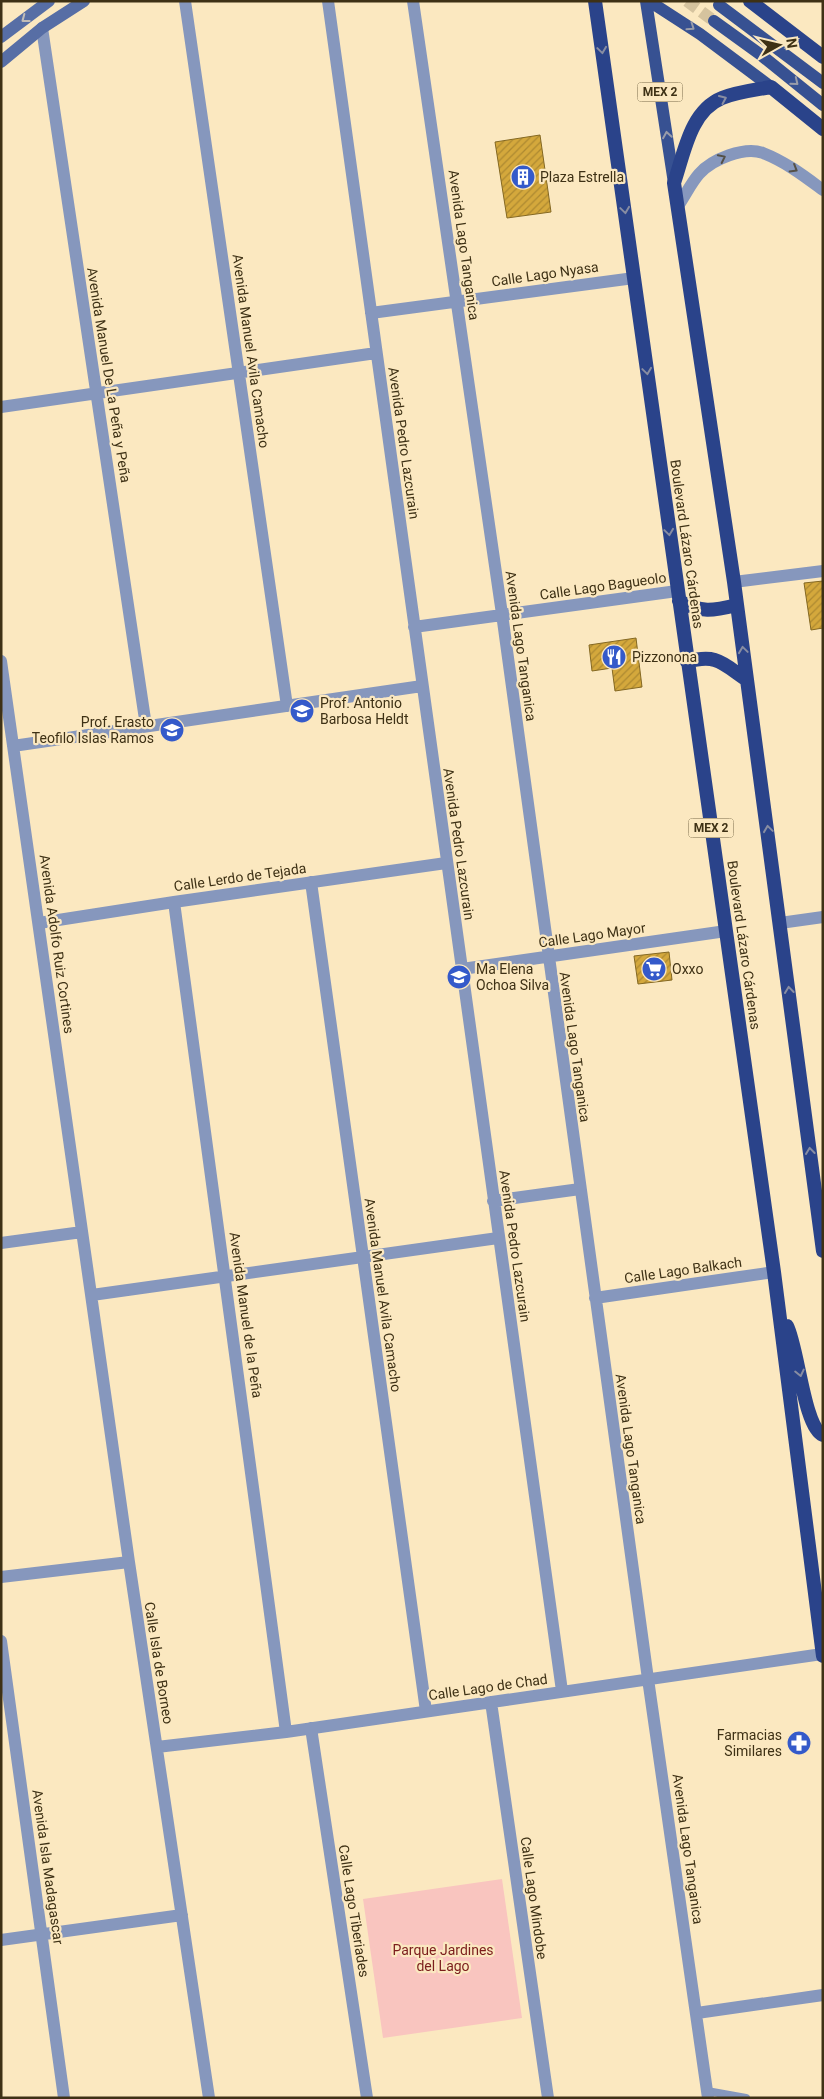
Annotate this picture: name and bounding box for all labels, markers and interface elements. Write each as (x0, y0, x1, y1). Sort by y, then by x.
one-way arrow (21, 13, 31, 22)
north arrow (754, 20, 804, 70)
one-way arrow (685, 21, 694, 30)
text: N (783, 37, 800, 49)
one-way arrow (596, 45, 606, 54)
one-way arrow (789, 77, 798, 85)
road number: MEX 2 (638, 82, 682, 101)
one-way arrow (718, 95, 727, 106)
one-way arrow (662, 131, 672, 140)
one-way arrow (717, 154, 726, 165)
one-way arrow (788, 163, 797, 173)
building icon: Plaza Estrella (510, 164, 536, 190)
street label: Avenida Lago Tanganica (446, 169, 482, 321)
place label: Plaza Estrella (540, 169, 624, 185)
one-way arrow (619, 206, 629, 215)
street label: Avenida Manuel Avila Camacho (229, 253, 273, 449)
street label: Calle Lago Nyasa (490, 259, 600, 289)
street label: Avenida Manuel De La Peña y Peña (84, 266, 134, 484)
street label: Avenida Pedro Lazcurain (385, 366, 423, 520)
one-way arrow (641, 368, 652, 376)
street label: Boulevard Lázaro Cárdenas (667, 458, 707, 630)
one-way arrow (663, 529, 674, 537)
street label: Calle Lago Bagueolo (539, 569, 667, 603)
street label: Avenida Lago Tanganica (503, 570, 539, 722)
restaurant icon: Pizzonona (601, 644, 627, 670)
one-way arrow (739, 646, 749, 655)
place label: Pizzonona (632, 649, 697, 665)
place label: Prof. Antonio Barbosa Heldt (320, 695, 409, 727)
school or university icon: Prof. Antonio Barbosa Heldt (289, 698, 315, 724)
place label: Prof. Erasto Teofilo Islas Ramos (32, 714, 154, 746)
school or university icon: Prof. Erasto Teofilo Islas Ramos (159, 717, 185, 743)
street label: Avenida Pedro Lazcurain (440, 767, 478, 921)
road number: MEX 2 (688, 818, 734, 838)
one-way arrow (763, 824, 773, 833)
street label: Avenida Adolfo Ruiz Cortines (37, 854, 77, 1034)
street label: Boulevard Lázaro Cárdenas (724, 859, 764, 1031)
street label: Calle Lerdo de Tejada (173, 860, 307, 894)
street label: Calle Lago Mayor (537, 920, 647, 950)
supermarket icon: Oxxo (641, 956, 667, 982)
place label: Ma Elena Ochoa Silva (476, 961, 549, 993)
place label: Oxxo (672, 961, 703, 977)
school or university icon: Ma Elena Ochoa Silva (446, 964, 472, 990)
street label: Avenida Lago Tanganica (557, 971, 593, 1123)
one-way arrow (784, 985, 795, 993)
one-way arrow (805, 1147, 816, 1155)
street label: Avenida Pedro Lazcurain (496, 1169, 534, 1323)
street label: Avenida Manuel Avila Camacho (361, 1197, 405, 1393)
street label: Avenida Manuel de la Peña (226, 1231, 266, 1399)
street label: Calle Lago Balkach (623, 1254, 743, 1286)
one-way arrow (794, 1368, 805, 1377)
street label: Avenida Lago Tanganica (613, 1373, 649, 1525)
street label: Calle Isla de Borneo (141, 1601, 177, 1725)
street label: Calle Lago de Chad (427, 1671, 549, 1703)
place label: Farmacias Similares (717, 1727, 782, 1759)
pharmacy icon: Farmacias Similares (786, 1730, 812, 1756)
street label: Avenida Lago Tanganica (670, 1773, 706, 1925)
street label: Avenida Isla Madagascar (29, 1788, 67, 1946)
street label: Calle Lago Mindobe (517, 1836, 551, 1960)
street label: Calle Lago Tiberiades (336, 1844, 372, 1978)
park label: Parque Jardines del Lago (392, 1942, 494, 1974)

